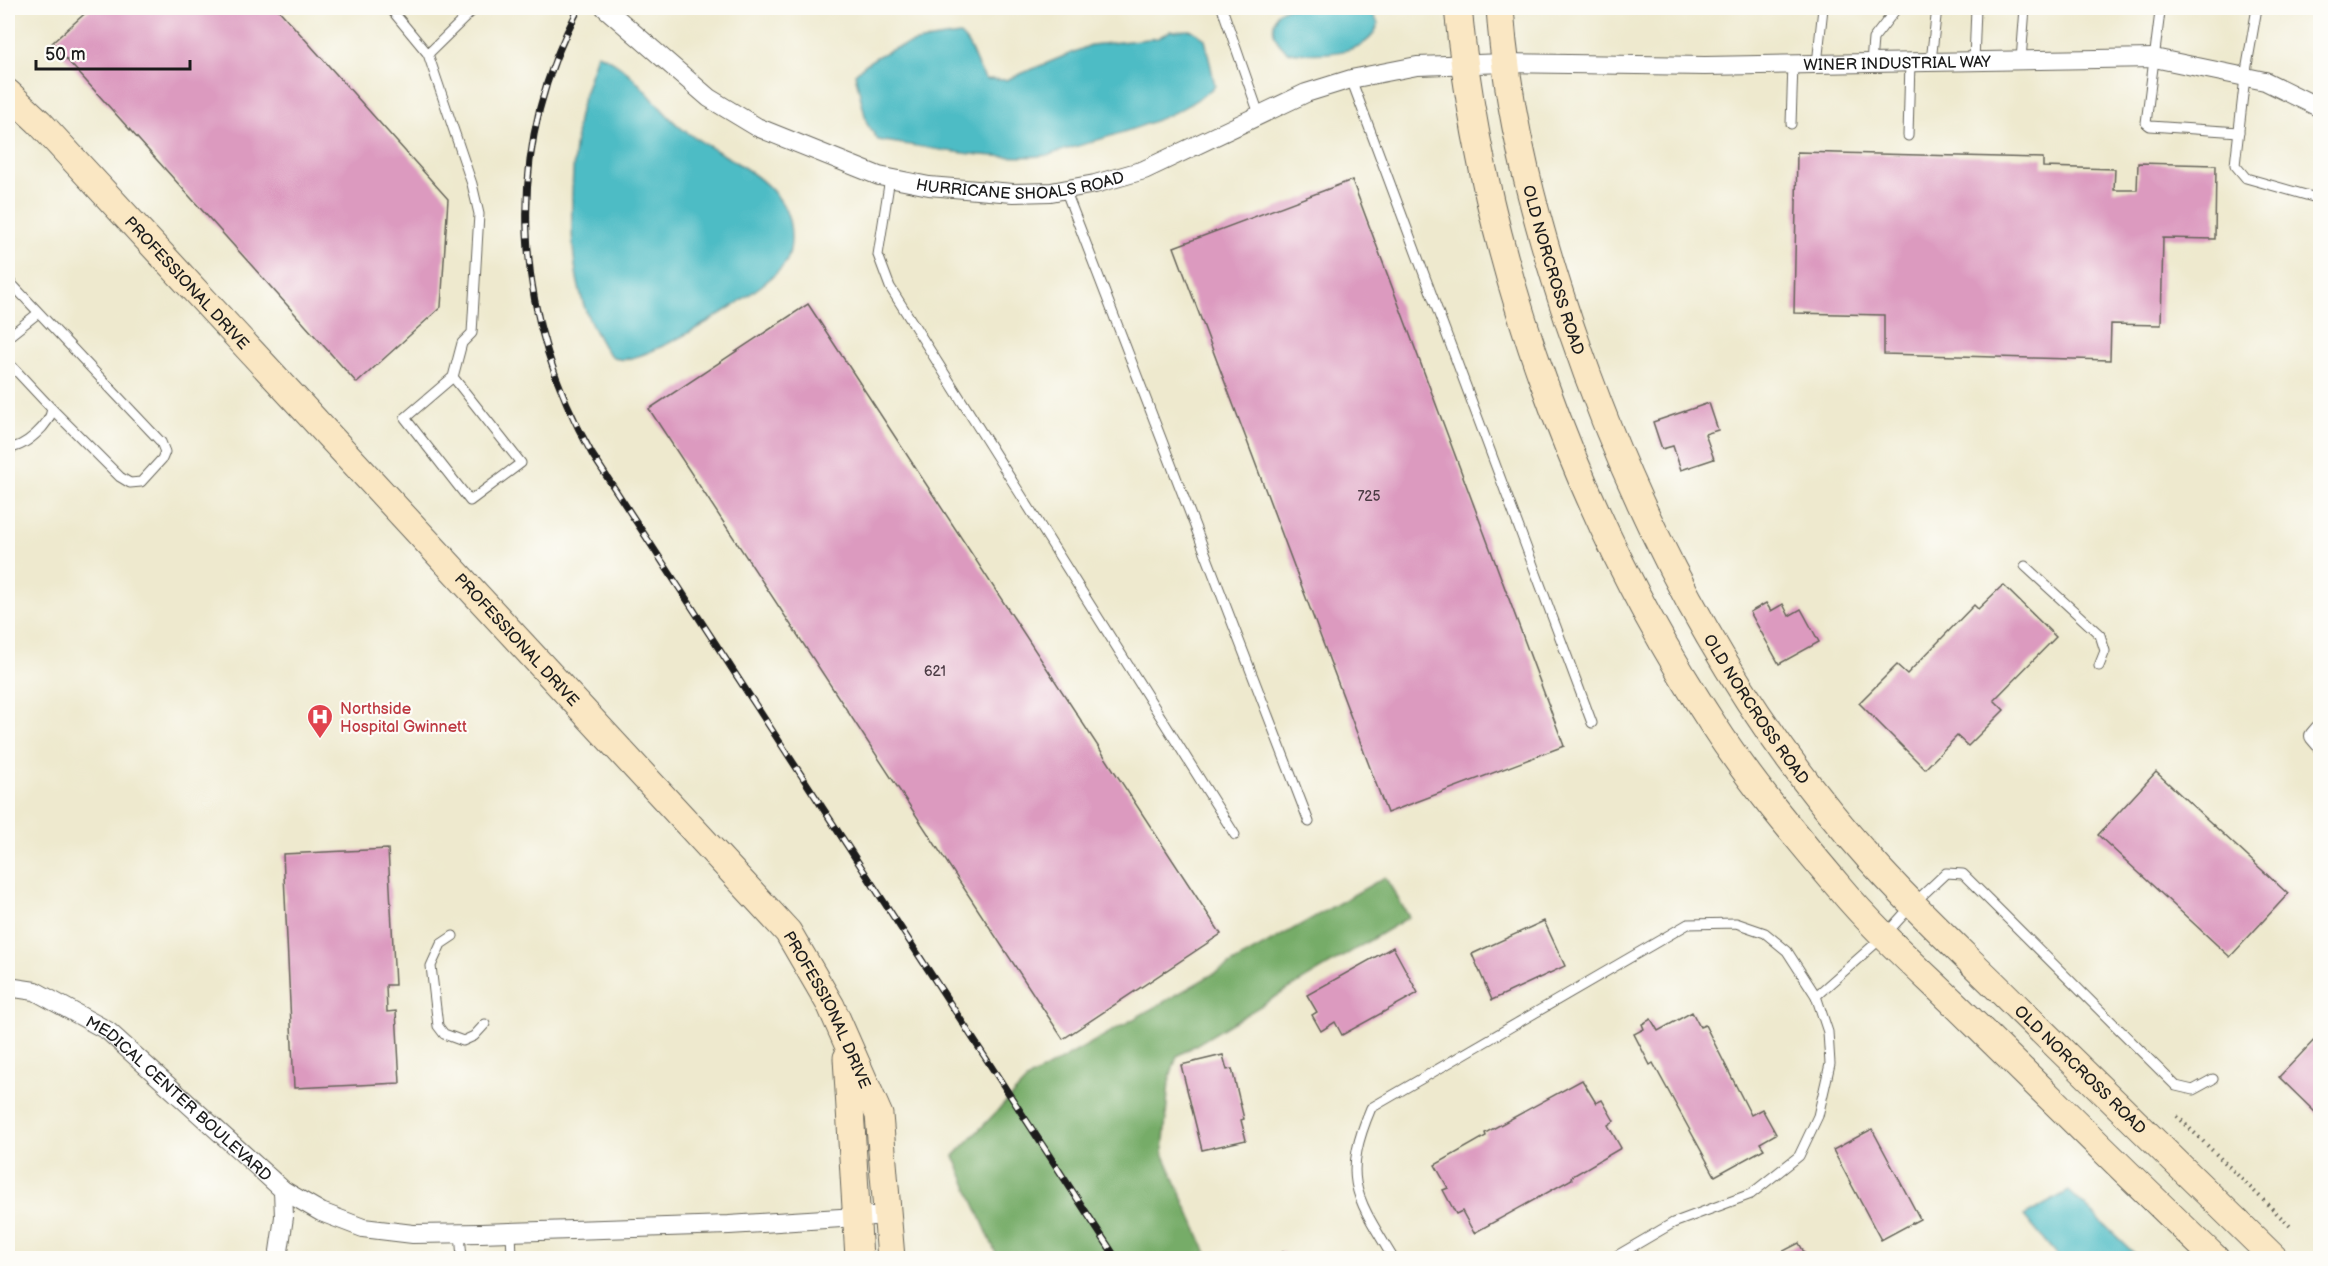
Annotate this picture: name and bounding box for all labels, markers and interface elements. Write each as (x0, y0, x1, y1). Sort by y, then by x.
scale bar (36, 33, 190, 71)
text: 50 m (45, 44, 86, 65)
street label: WINER INDUSTRIAL WAY (1803, 53, 1992, 75)
street label: HURRICANE SHOALS ROAD (914, 168, 1127, 204)
street label: OLD NORCROSS ROAD (1518, 183, 1588, 358)
street label: PROFESSIONAL DRIVE (120, 213, 252, 354)
house number: 725 (1357, 488, 1381, 505)
street label: PROFESSIONAL DRIVE (450, 570, 582, 711)
street label: OLD NORCROSS ROAD (1699, 631, 1812, 789)
house number: 621 (924, 663, 946, 680)
place label: Northside Hospital Gwinnett (340, 700, 467, 737)
hospital icon: Northside Hospital Gwinnett (305, 702, 335, 740)
street label: PROFESSIONAL DRIVE (779, 928, 874, 1092)
street label: OLD NORCROSS ROAD (2010, 1002, 2149, 1139)
street label: MEDICAL CENTER BOULEVARD (82, 1013, 275, 1186)

